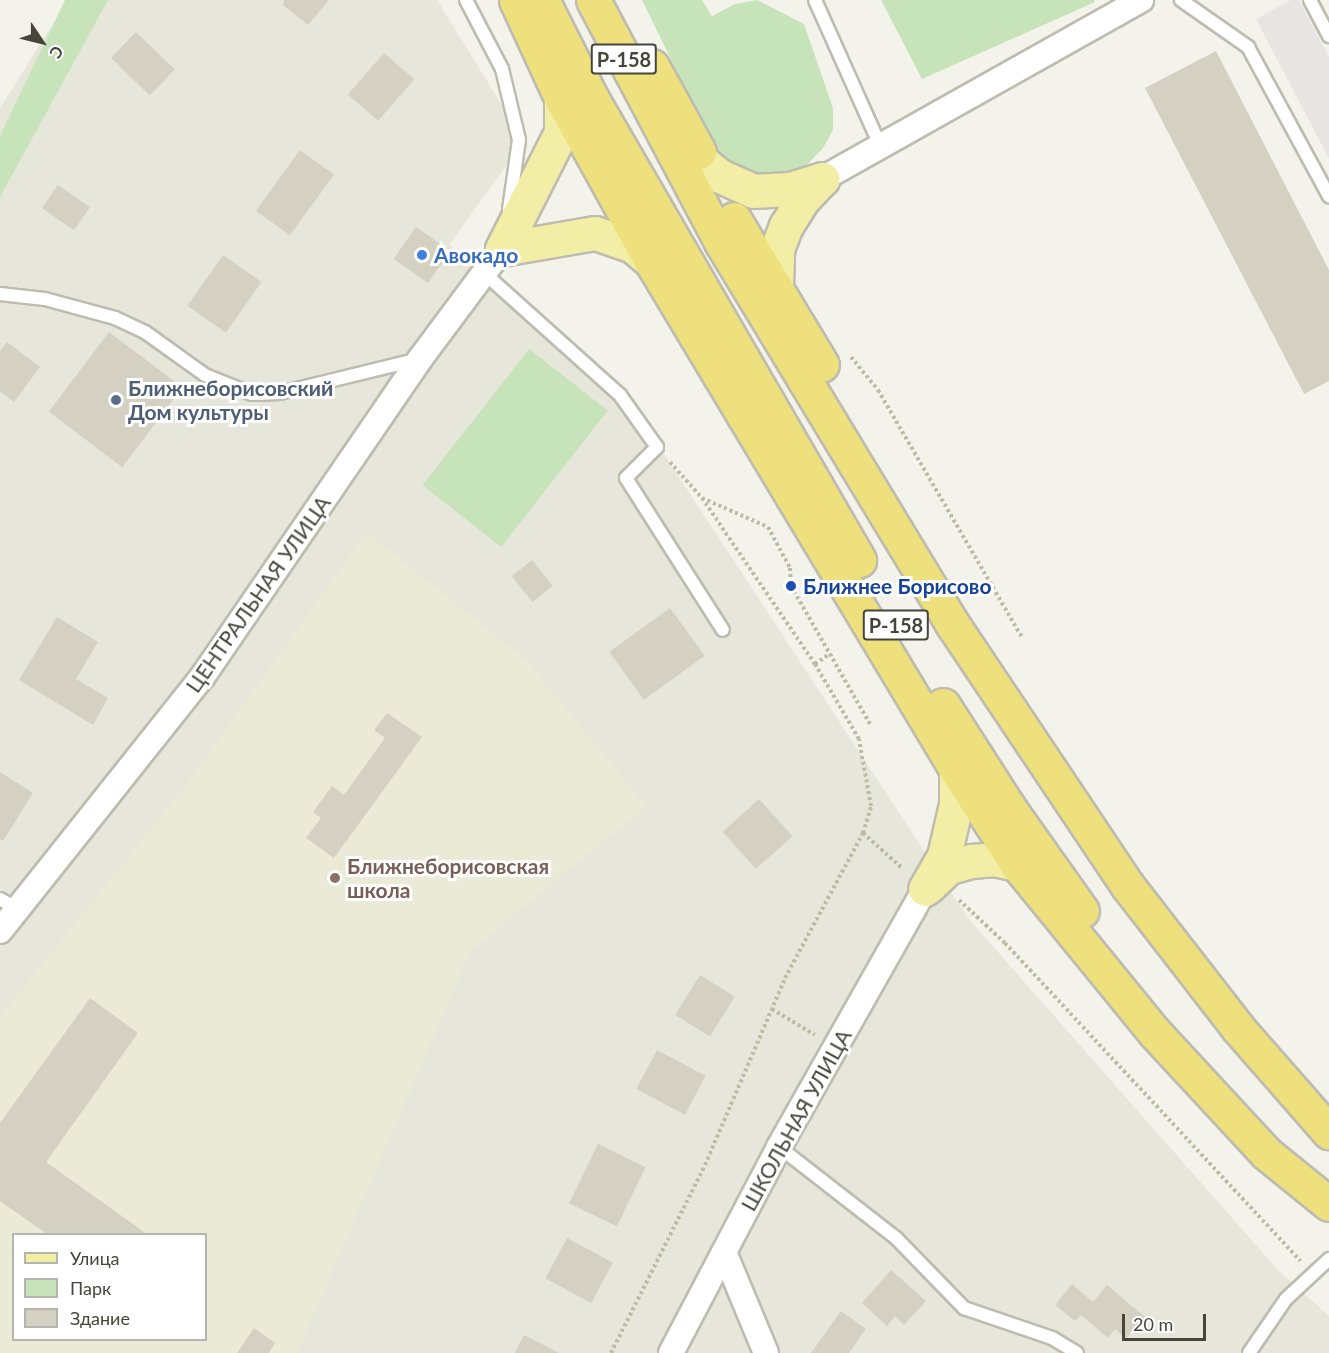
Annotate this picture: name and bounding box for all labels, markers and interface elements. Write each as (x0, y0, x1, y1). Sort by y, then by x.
north arrow (12, 12, 72, 72)
road number: Р-158 (590, 42, 658, 76)
text: С (46, 43, 68, 62)
place label: Авокадо (434, 242, 518, 268)
marker: Авокадо (415, 248, 429, 262)
place label: Ближнеборисовский Дом культуры (128, 375, 333, 425)
marker: Ближнеборисовский Дом культуры (109, 393, 123, 407)
street label: ЦЕНТРАЛЬНАЯ УЛИЦА (180, 491, 336, 697)
place label: Ближнее Борисово (803, 573, 991, 599)
marker: Ближнее Борисово (784, 579, 798, 593)
road number: Р-158 (862, 608, 930, 642)
place label: Ближнеборисовская школа (347, 853, 549, 903)
marker: Ближнеборисовская школа (328, 871, 342, 885)
street label: ШКОЛЬНАЯ УЛИЦА (736, 1025, 856, 1215)
legend (12, 1233, 207, 1341)
text: Улица (70, 1247, 120, 1269)
text: Парк (70, 1277, 111, 1299)
scale bar (1125, 1302, 1209, 1340)
text: Здание (70, 1307, 130, 1329)
text: 20 m (1133, 1313, 1173, 1335)

